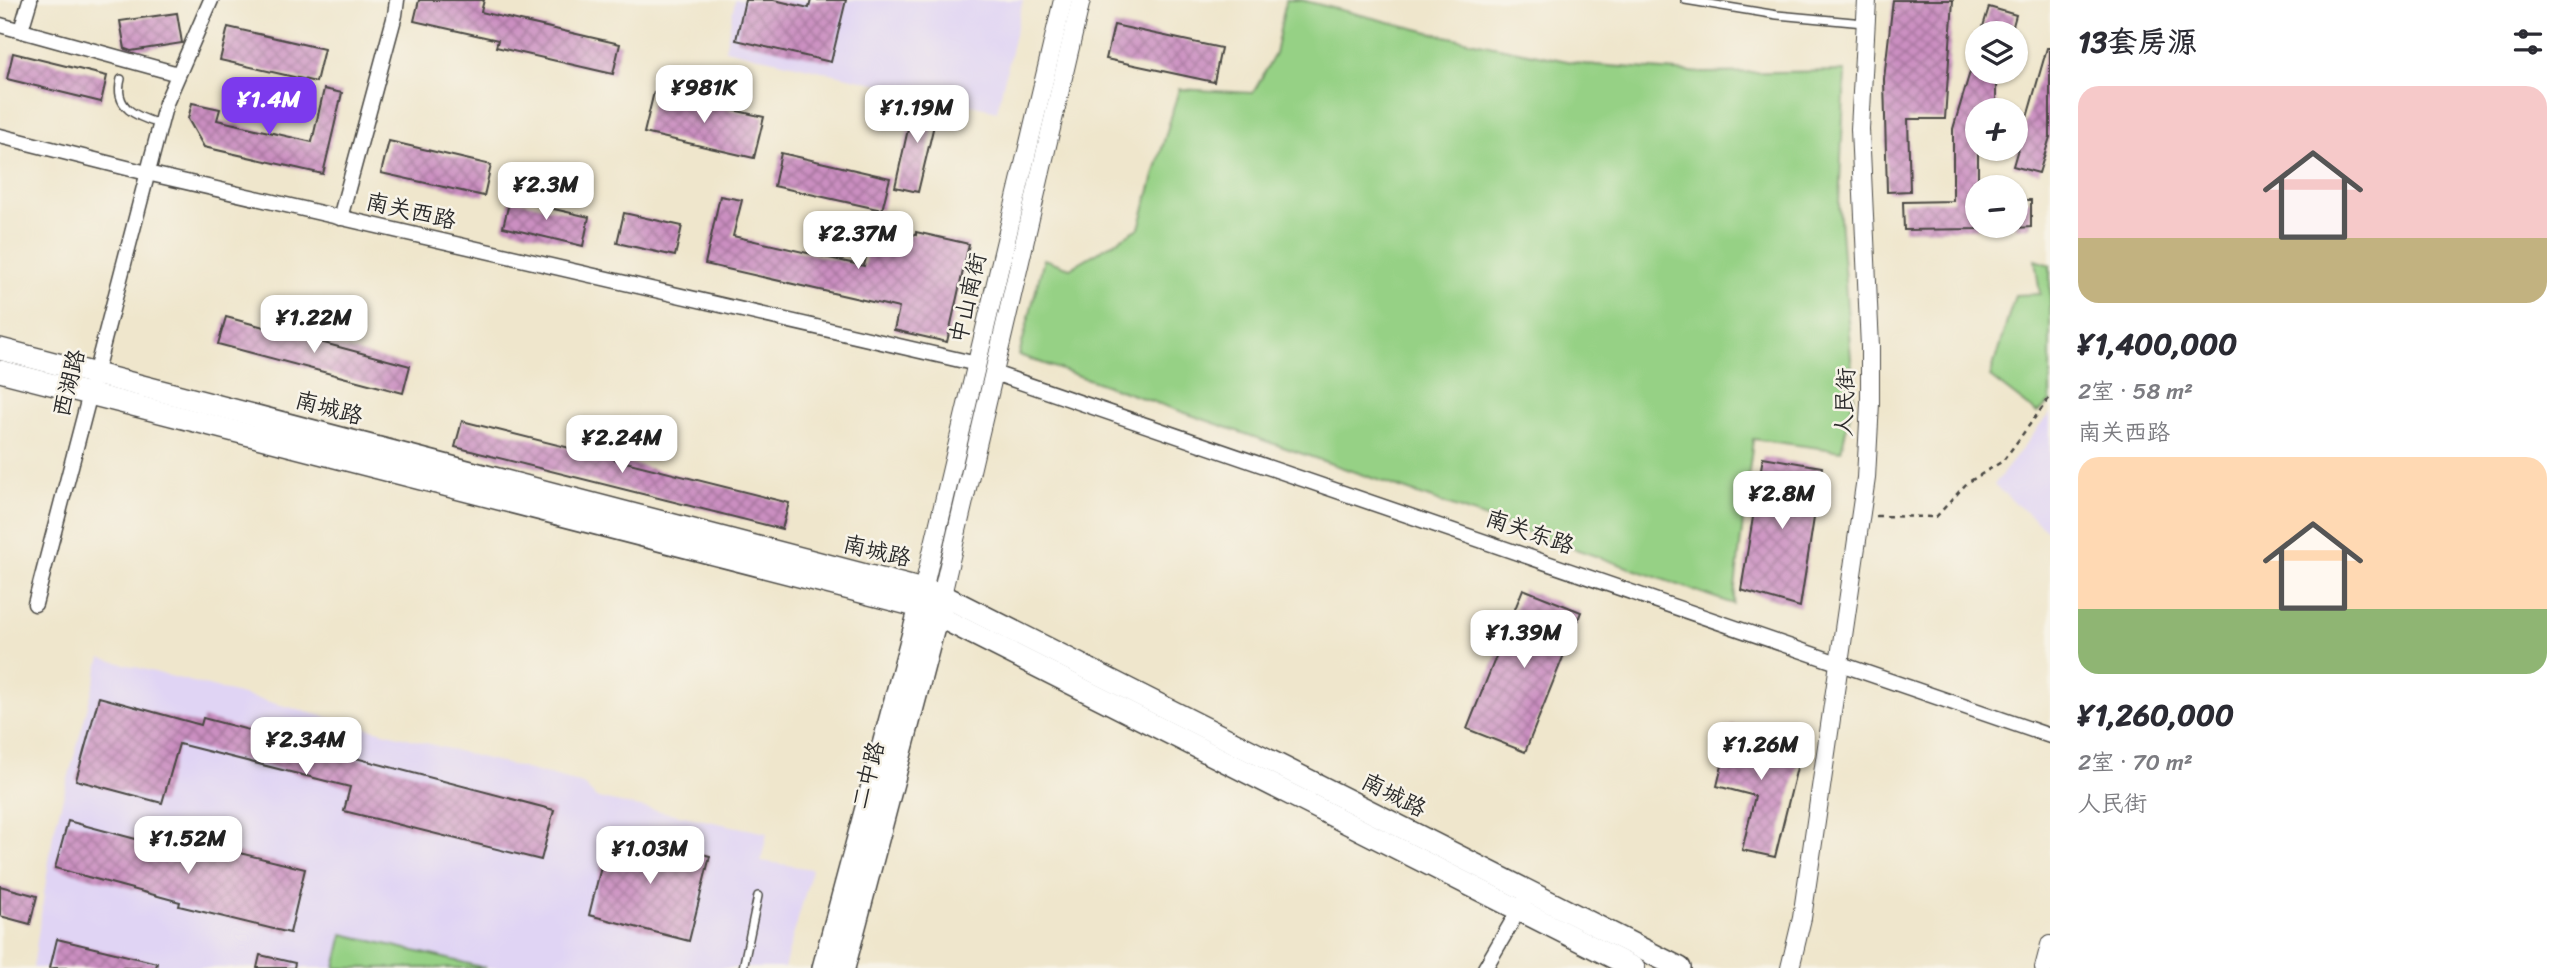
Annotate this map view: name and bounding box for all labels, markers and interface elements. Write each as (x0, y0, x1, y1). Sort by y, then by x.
text: 13套房源 (2078, 15, 2197, 69)
map controls (1965, 21, 2028, 238)
button: layers (1965, 21, 2028, 84)
icon: filters (2509, 23, 2547, 61)
pin: ¥981K (655, 66, 753, 125)
text: ¥981K (672, 67, 736, 108)
pin: ¥1.4M (220, 78, 318, 137)
text: ¥1.4M (238, 79, 300, 120)
pin: ¥1.19M (860, 86, 974, 145)
text: ¥1.19M (881, 87, 953, 128)
button: + (1965, 98, 2028, 161)
icon: home (2250, 132, 2376, 258)
pin: ¥2.3M (497, 162, 595, 222)
text: ¥2.3M (514, 164, 578, 205)
button: − (1965, 175, 2028, 238)
street label: 南关西路 (362, 181, 460, 241)
pin: ¥2.37M (801, 212, 915, 271)
text: ¥2.37M (819, 213, 897, 254)
street label: 中山南街 (938, 249, 998, 347)
pin: ¥1.22M (257, 296, 371, 355)
text: ¥1.22M (277, 297, 351, 338)
text: ¥1,400,000 (2078, 317, 2237, 371)
street label: 西湖路 (41, 345, 97, 421)
street label: 人民街 (1823, 367, 1867, 437)
text: 2室 · 58 m² (2078, 371, 2193, 412)
street label: 南城路 (290, 379, 368, 437)
text: 南关西路 (2078, 412, 2170, 453)
pin: ¥2.24M (565, 416, 679, 475)
text: ¥2.24M (582, 417, 662, 458)
pin: ¥2.8M (1733, 472, 1831, 531)
text: ¥2.8M (1749, 473, 1815, 514)
street label: 南关东路 (1480, 498, 1580, 566)
icon: home (2250, 503, 2376, 629)
street label: 南城路 (839, 523, 915, 579)
pin: ¥1.39M (1467, 610, 1581, 670)
text: ¥1.39M (1486, 612, 1562, 653)
text: ¥1,260,000 (2078, 688, 2234, 742)
pin: ¥2.34M (249, 718, 363, 777)
text: ¥2.34M (267, 719, 345, 760)
pin: ¥1.26M (1704, 722, 1818, 782)
text: ¥1.26M (1724, 724, 1798, 765)
street label: 二中路 (839, 736, 897, 814)
text: 2室 · 70 m² (2078, 742, 2193, 783)
street label: 南城路 (1354, 761, 1434, 829)
text: 人民街 (2078, 783, 2147, 824)
pin: ¥1.52M (131, 816, 245, 876)
text: ¥1.52M (150, 818, 226, 859)
pin: ¥1.03M (593, 826, 707, 886)
text: ¥1.03M (612, 828, 688, 869)

